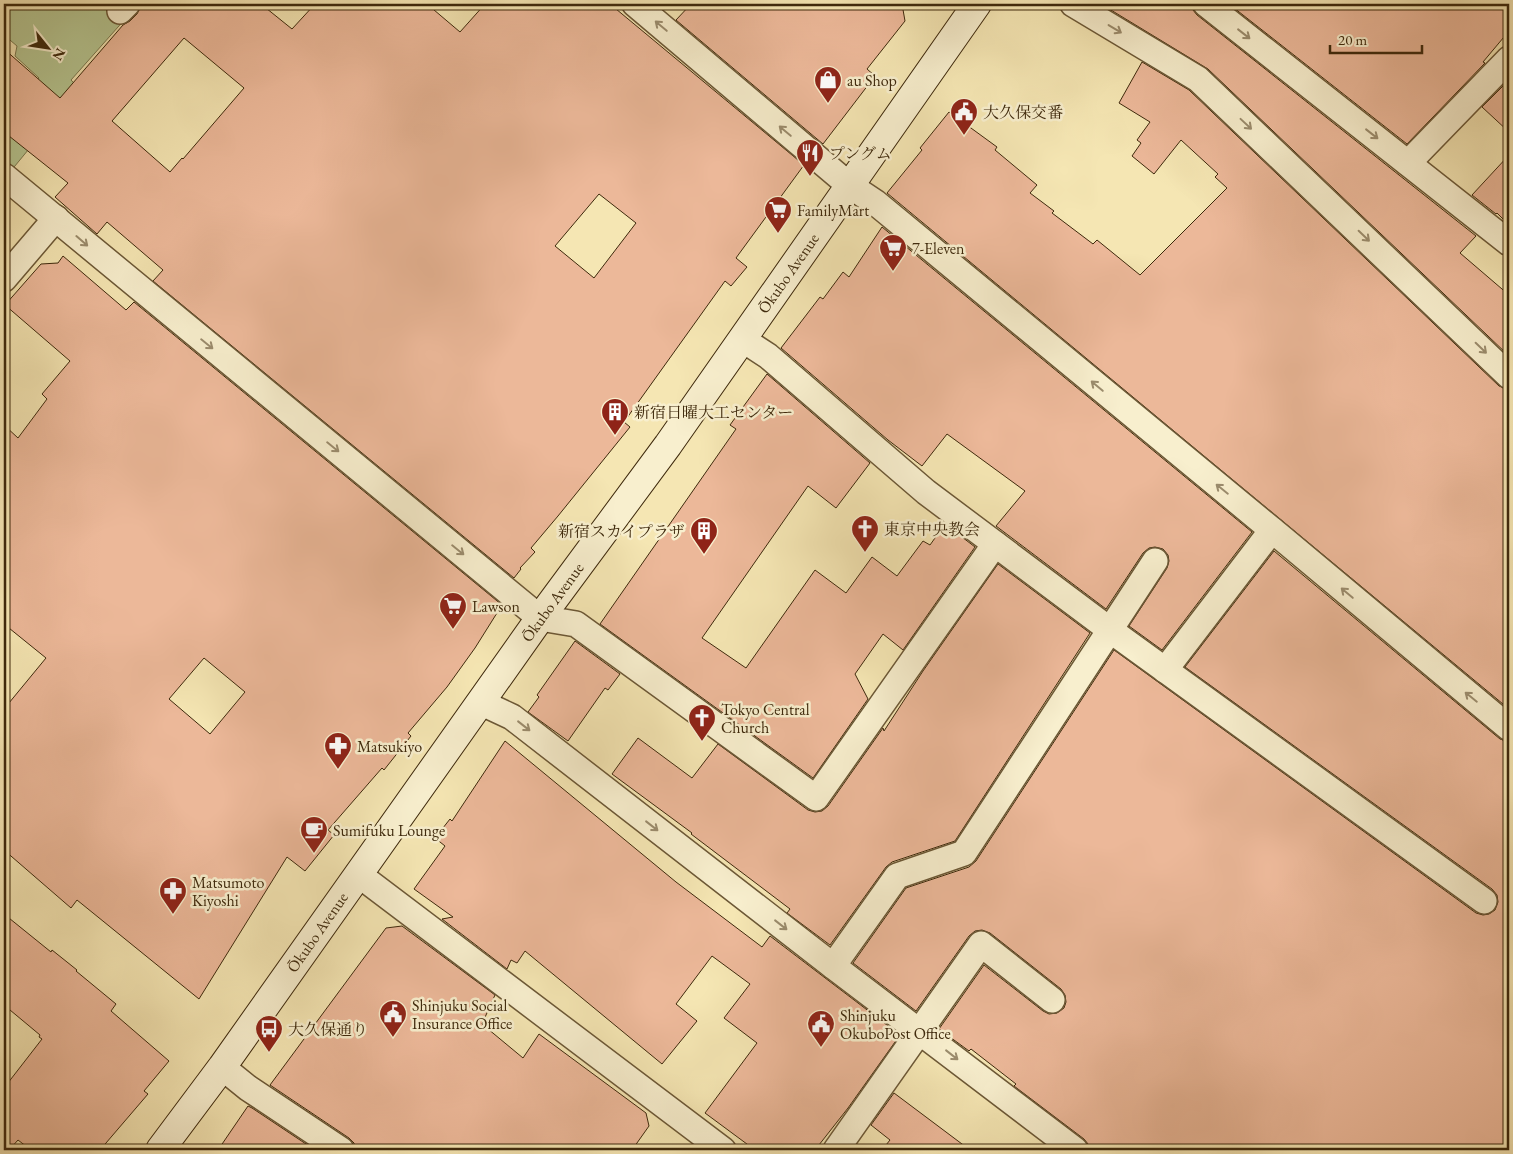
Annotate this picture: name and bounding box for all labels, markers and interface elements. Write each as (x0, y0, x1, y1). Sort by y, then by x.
one-way arrow (655, 21, 668, 32)
north arrow (22, 22, 72, 72)
scale bar (1330, 22, 1423, 54)
one-way arrow (1108, 24, 1122, 34)
one-way arrow (1237, 28, 1250, 39)
text: 20 m (1338, 30, 1367, 49)
text: N (48, 45, 70, 64)
shop icon: au Shop (813, 65, 843, 104)
place label: au Shop (847, 70, 897, 91)
public building icon: 大久保交番 (949, 97, 979, 136)
place label: 大久保交番 (983, 102, 1063, 123)
one-way arrow (1239, 118, 1252, 130)
one-way arrow (779, 126, 792, 137)
one-way arrow (1365, 129, 1378, 140)
restaurant icon: プングム (795, 138, 825, 177)
place label: プングム (829, 143, 892, 164)
supermarket icon: FamilyMart (763, 195, 793, 234)
place label: FamilyMart (797, 200, 869, 221)
street label: Ōkubo Avenue (753, 229, 824, 318)
one-way arrow (1358, 230, 1370, 242)
supermarket icon: 7-Eleven (878, 233, 908, 272)
one-way arrow (75, 235, 88, 246)
place label: 7-Eleven (912, 238, 965, 259)
one-way arrow (200, 339, 213, 350)
one-way arrow (1475, 342, 1487, 354)
one-way arrow (1090, 380, 1103, 391)
building icon: 新宿日曜大工センター (600, 397, 630, 436)
place label: 新宿日曜大工センター (634, 402, 793, 423)
one-way arrow (326, 442, 339, 453)
one-way arrow (1216, 483, 1229, 494)
church icon: 東京中央教会 (850, 514, 880, 553)
building icon: 新宿スカイプラザ (689, 516, 719, 555)
place label: 東京中央教会 (884, 519, 980, 540)
place label: 新宿スカイプラザ (558, 521, 685, 542)
one-way arrow (451, 545, 464, 556)
street label: Ōkubo Avenue (516, 558, 588, 646)
one-way arrow (1341, 587, 1354, 598)
supermarket icon: Lawson (438, 591, 468, 630)
place label: Lawson (472, 596, 520, 617)
one-way arrow (1465, 692, 1478, 703)
place label: Tokyo Central Church (721, 699, 810, 738)
church icon: Tokyo Central Church (687, 703, 717, 742)
one-way arrow (517, 721, 530, 732)
pharmacy icon: Matsukiyo (323, 731, 353, 770)
place label: Matsukiyo (357, 736, 422, 757)
cafe icon: Sumifuku Lounge (299, 815, 329, 854)
place label: Sumifuku Lounge (333, 820, 445, 841)
one-way arrow (645, 820, 658, 831)
place label: Matsumoto Kiyoshi (192, 872, 264, 911)
pharmacy icon: Matsumoto Kiyoshi (158, 876, 188, 915)
street label: Ōkubo Avenue (282, 888, 353, 977)
one-way arrow (774, 920, 787, 931)
place label: Shinjuku Social Insurance Office (412, 995, 512, 1034)
public building icon: Shinjuku Social Insurance Office (378, 999, 408, 1038)
place label: Shinjuku OkuboPost Office (840, 1005, 951, 1044)
public building icon: Shinjuku OkuboPost Office (806, 1009, 836, 1048)
bus stop icon: 大久保通り (254, 1014, 284, 1053)
place label: 大久保通り (288, 1019, 368, 1040)
one-way arrow (945, 1050, 958, 1061)

